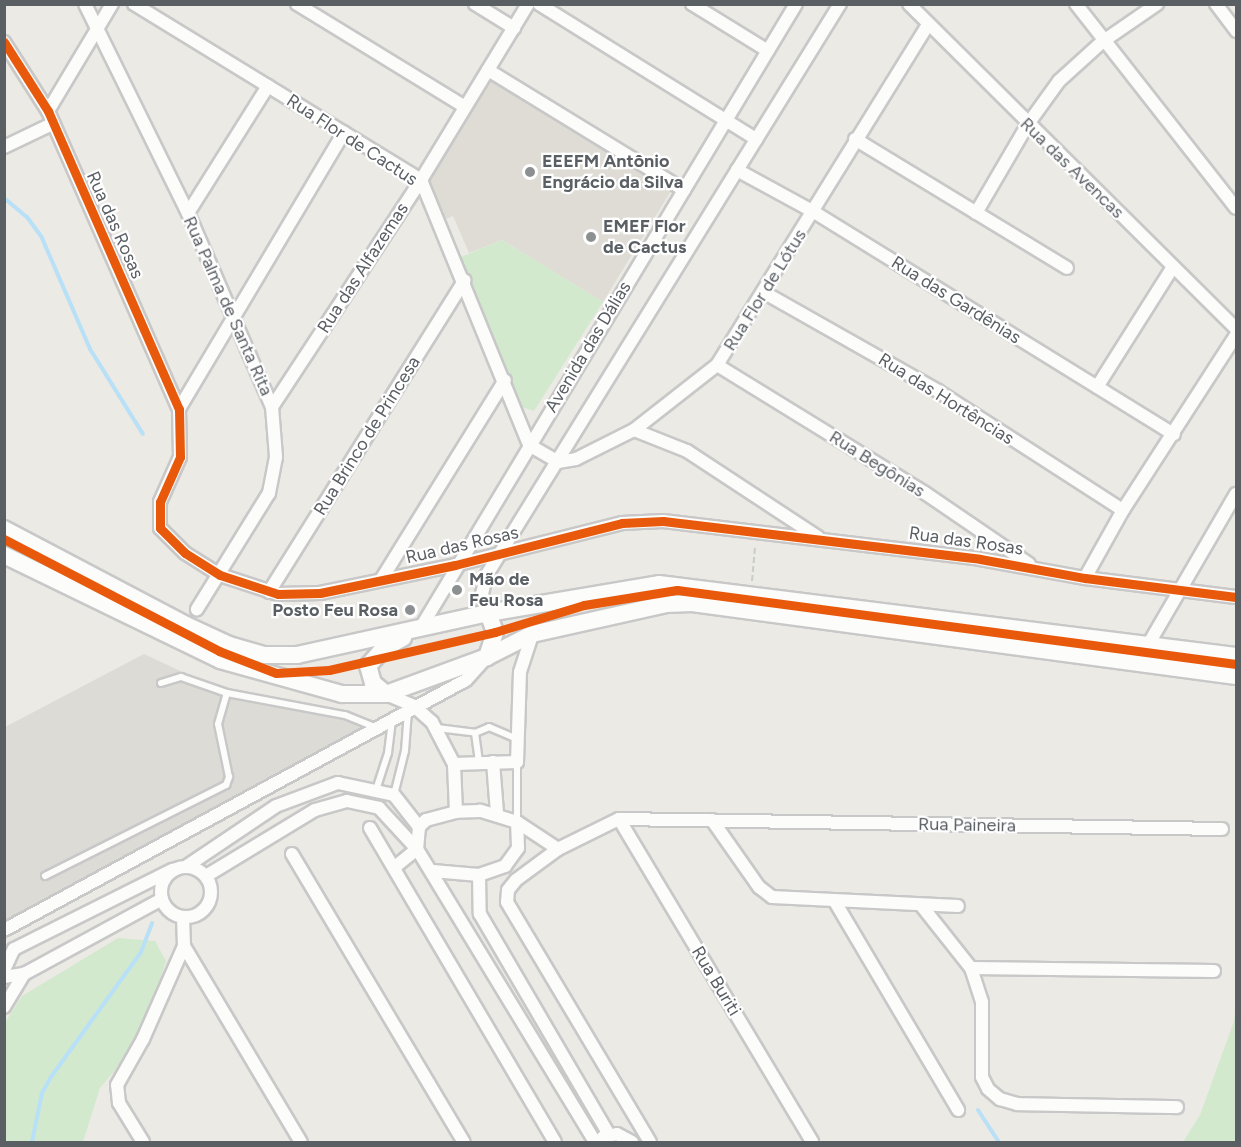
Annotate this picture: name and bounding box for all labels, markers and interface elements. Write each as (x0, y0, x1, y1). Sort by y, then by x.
street label: Rua Flor de Cactus (283, 90, 421, 190)
street label: Rua das Avencas (1016, 113, 1128, 223)
place label: EEEFM Antônio Engrácio da Silva (542, 151, 683, 194)
marker: EEEFM Antônio Engrácio da Silva (523, 165, 537, 179)
street label: Rua das Rosas (82, 168, 148, 282)
street label: Rua das Alfazemas (313, 199, 413, 337)
street label: Rua Palma de Santa Rita (179, 213, 277, 399)
place label: EMEF Flor de Cactus (603, 216, 686, 258)
street label: Rua Flor de Lótus (719, 225, 811, 355)
marker: EMEF Flor de Cactus (584, 230, 598, 244)
street label: Rua das Gardênias (887, 251, 1025, 349)
street label: Avenida das Dálias (540, 278, 636, 416)
street label: Rua das Hortências (874, 349, 1018, 449)
street label: Rua Brinco de Princesa (309, 352, 425, 520)
street label: Rua Begônias (825, 426, 929, 502)
street label: Rua das Rosas (403, 522, 521, 568)
street label: Rua das Rosas (907, 522, 1025, 560)
place label: Mão de Feu Rosa (469, 569, 543, 612)
marker: Mão de Feu Rosa (450, 583, 464, 597)
place label: Posto Feu Rosa (272, 599, 398, 621)
marker: Posto Feu Rosa (403, 603, 417, 617)
street label: Rua Paineira (918, 813, 1016, 837)
street label: Rua Buriti (687, 942, 745, 1020)

